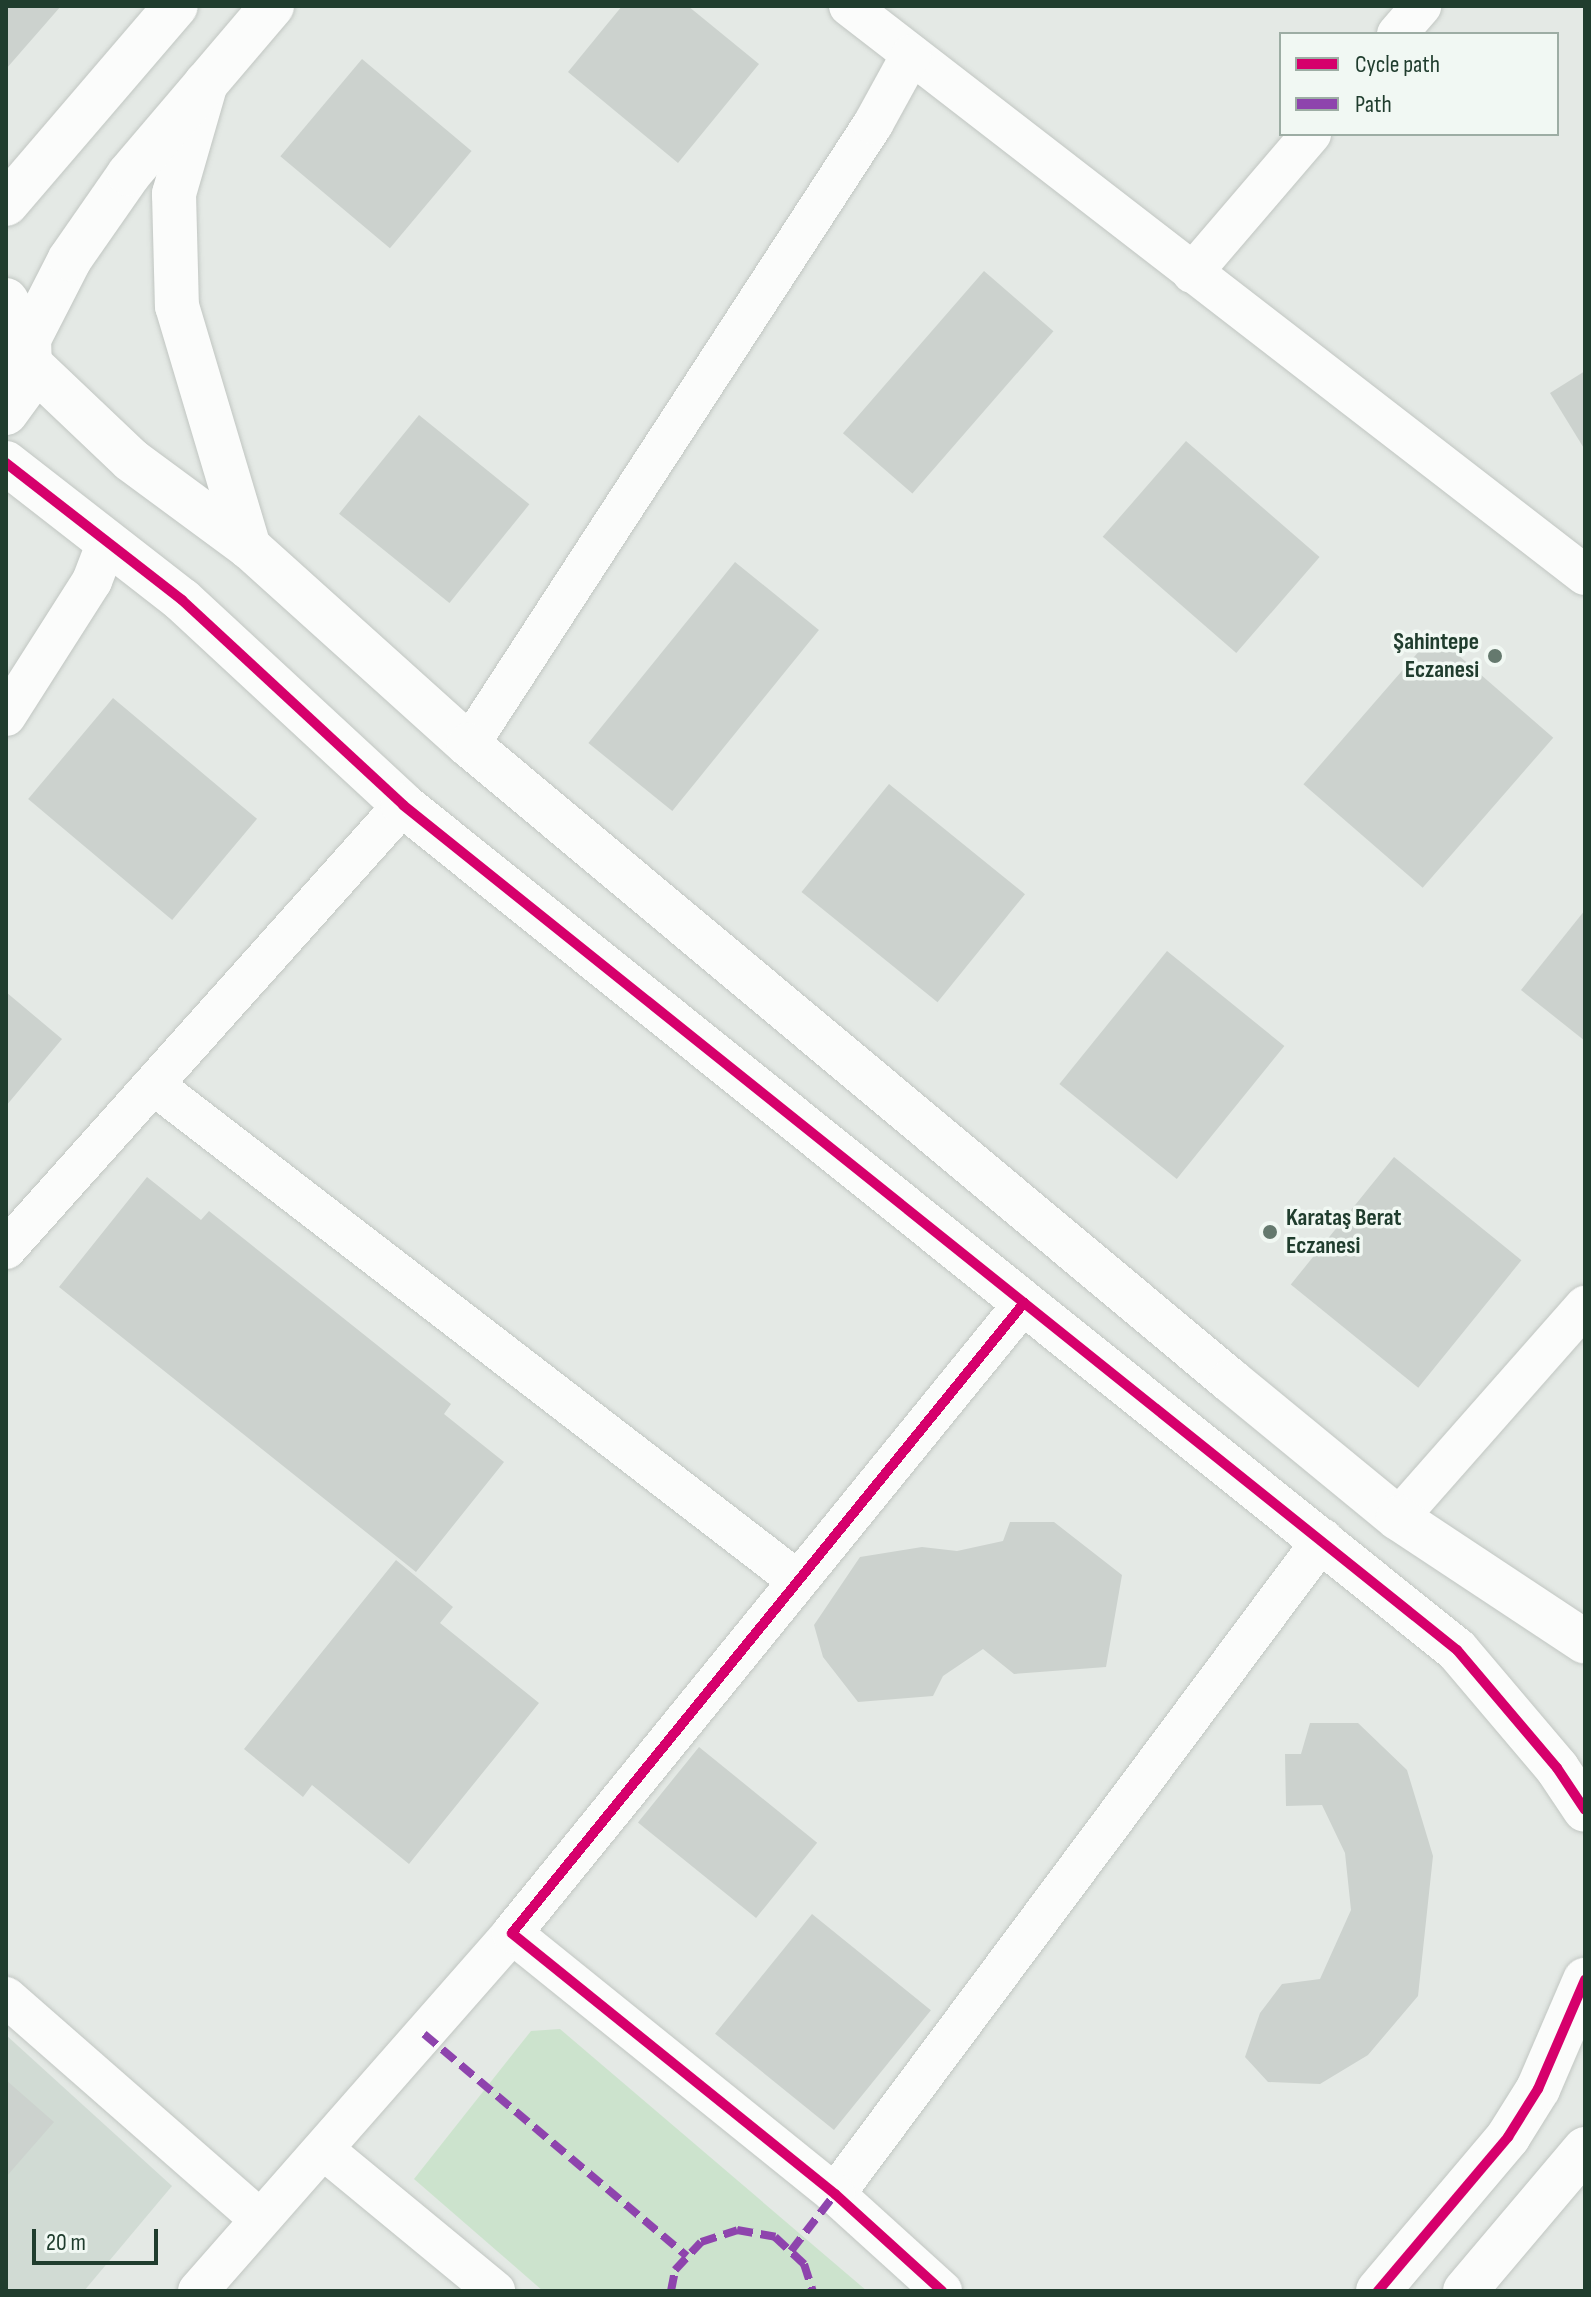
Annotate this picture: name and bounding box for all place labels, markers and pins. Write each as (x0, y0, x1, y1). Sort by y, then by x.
place label: Şahintepe Eczanesi (1393, 628, 1479, 684)
marker: Şahintepe Eczanesi (1486, 647, 1504, 665)
place label: Karataş Berat Eczanesi (1286, 1204, 1401, 1260)
marker: Karataş Berat Eczanesi (1261, 1223, 1279, 1241)

